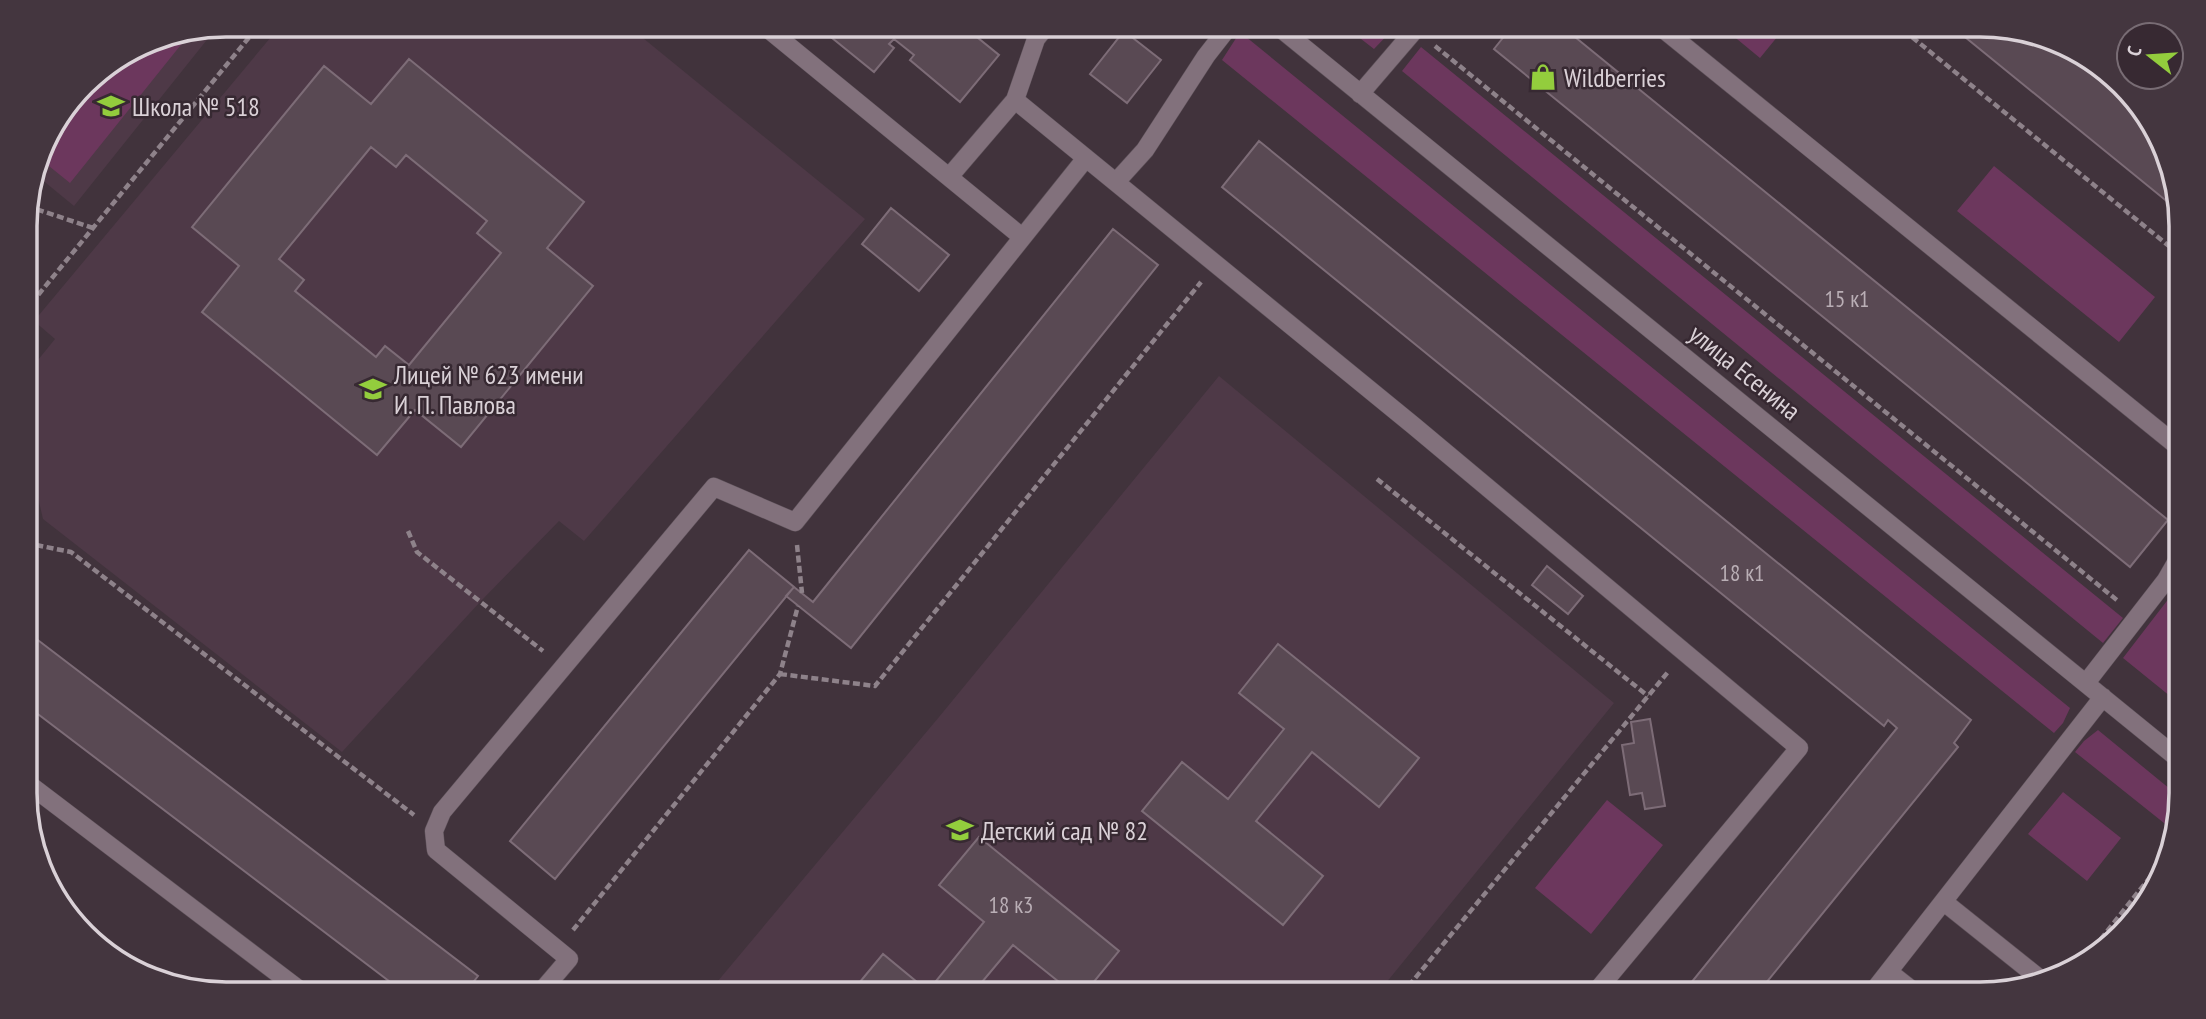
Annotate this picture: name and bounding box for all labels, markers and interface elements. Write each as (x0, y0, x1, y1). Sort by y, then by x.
north arrow (2115, 21, 2185, 91)
text: С (2121, 43, 2147, 59)
place label: Wildberries (1564, 61, 1666, 94)
shop icon: Wildberries (1528, 62, 1558, 92)
place label: Школа № 518 (132, 90, 260, 123)
school or university icon: Школа № 518 (96, 91, 126, 121)
house number: 15 к1 (1825, 284, 1869, 313)
street label: улица Есенина (1683, 317, 1807, 427)
place label: Лицей № 623 имени И. П. Павлова (393, 358, 584, 421)
school or university icon: Лицей № 623 имени И. П. Павлова (358, 374, 388, 404)
house number: 18 к1 (1720, 558, 1764, 587)
place label: Детский сад № 82 (981, 814, 1148, 847)
school or university icon: Детский сад № 82 (945, 815, 975, 845)
house number: 18 к3 (989, 890, 1033, 919)

